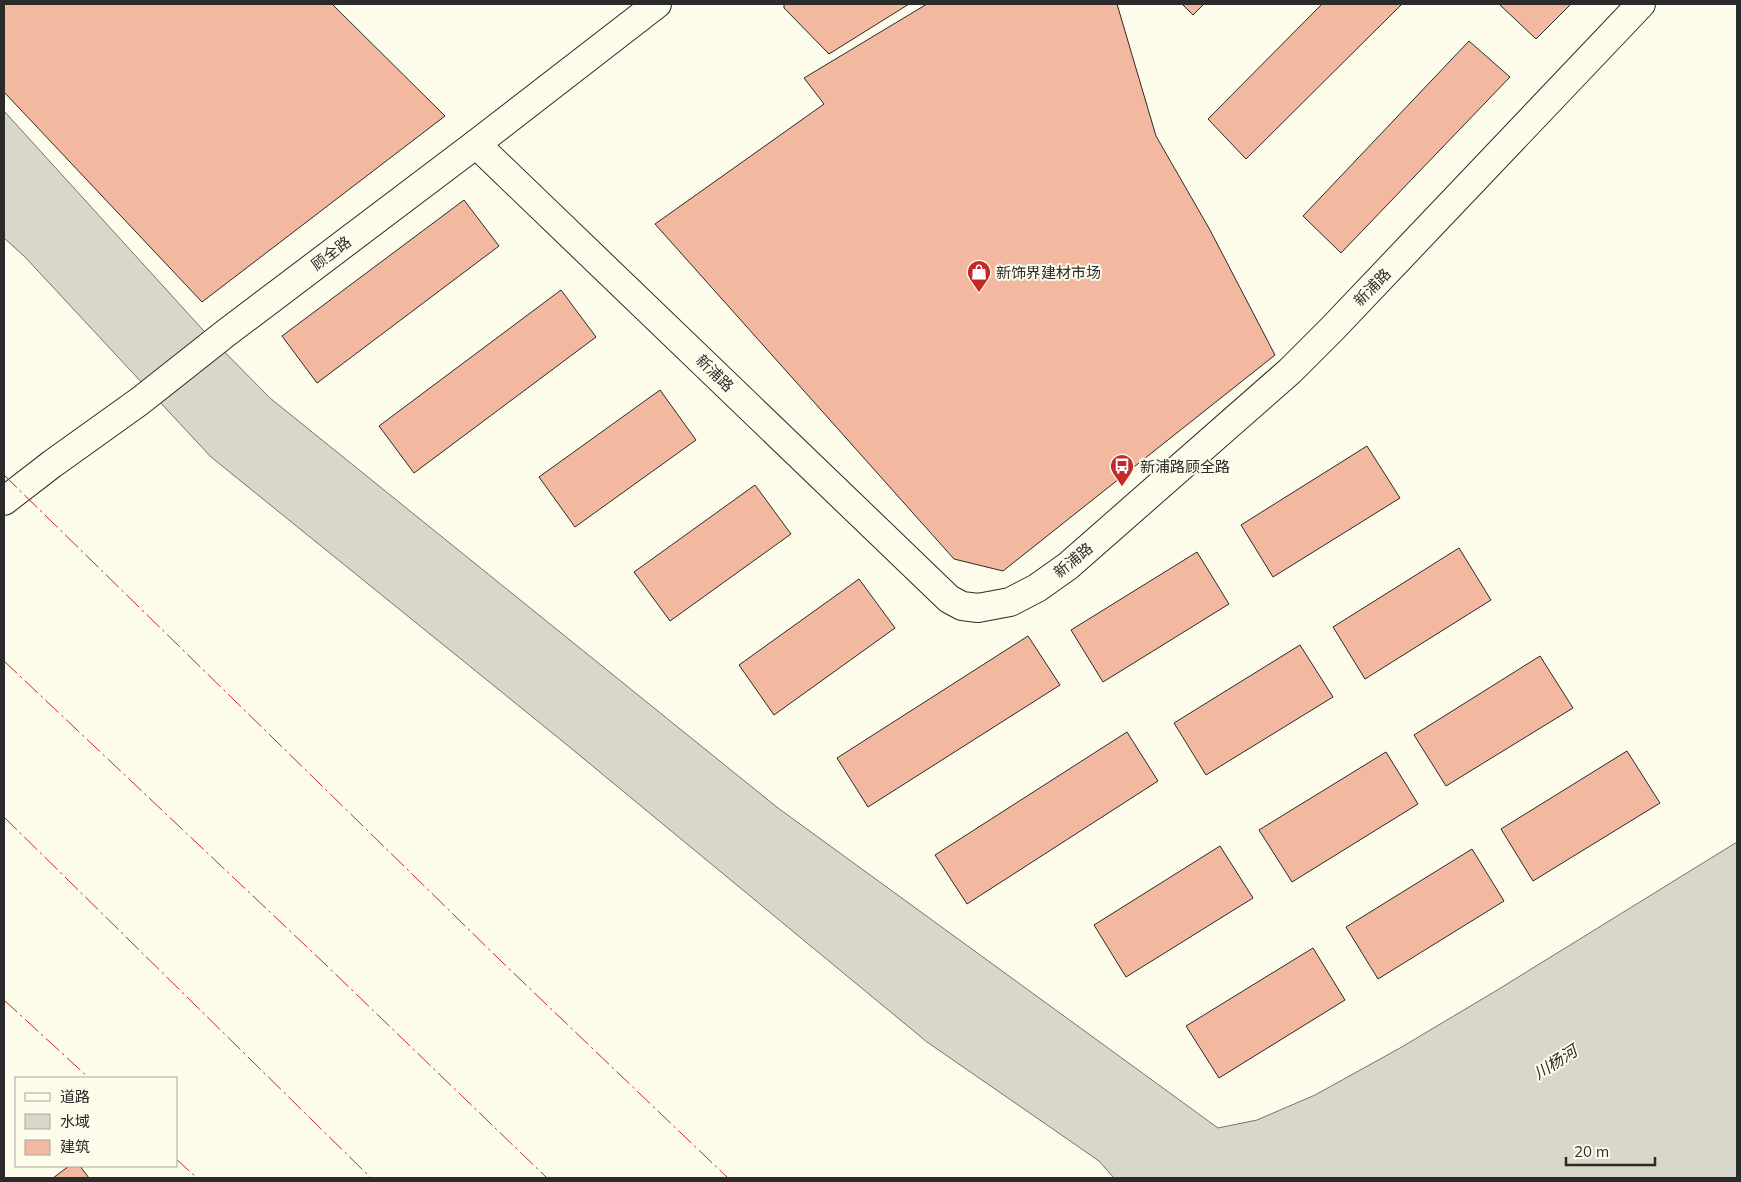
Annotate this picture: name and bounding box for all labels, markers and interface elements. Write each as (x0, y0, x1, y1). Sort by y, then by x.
street label: 顾全路 (307, 232, 355, 274)
shop icon: 新饰界建材市场 (966, 259, 992, 293)
place label: 新饰界建材市场 (996, 263, 1101, 282)
street label: 新浦路 (1350, 264, 1394, 310)
street label: 新浦路 (692, 351, 738, 395)
bus stop icon: 新浦路顾全路 (1109, 453, 1135, 487)
place label: 新浦路顾全路 (1140, 457, 1230, 476)
street label: 新浦路 (1050, 538, 1096, 582)
water label: 川杨河 (1529, 1039, 1583, 1083)
legend (15, 1077, 178, 1167)
text: 道路 (60, 1087, 90, 1106)
text: 水域 (60, 1112, 90, 1131)
scale bar (1566, 1134, 1655, 1166)
text: 建筑 (60, 1137, 90, 1156)
text: 20 m (1574, 1142, 1609, 1161)

